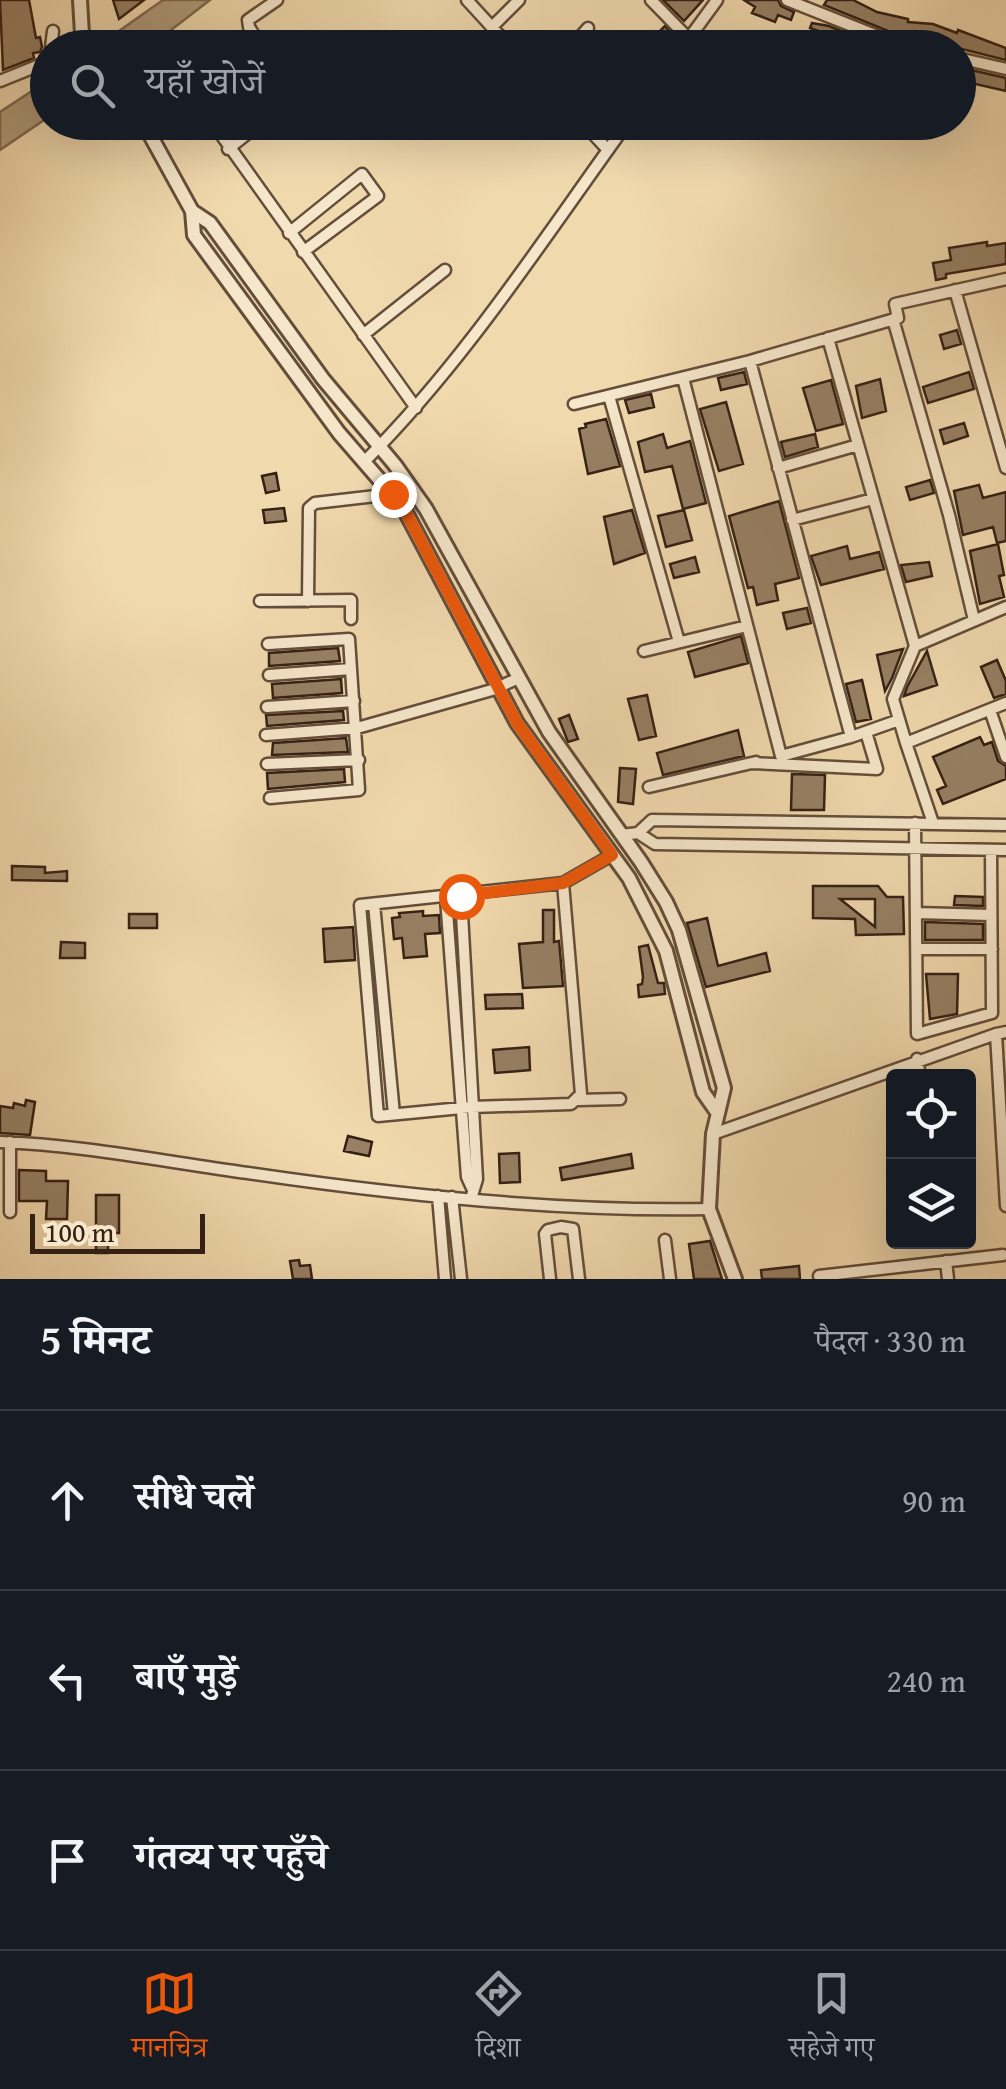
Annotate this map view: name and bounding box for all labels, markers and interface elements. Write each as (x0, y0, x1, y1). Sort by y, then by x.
search box (30, 30, 976, 140)
text: यहाँ खोजें (145, 52, 265, 108)
icon: search (65, 58, 120, 113)
route end (371, 472, 417, 518)
route start (439, 874, 485, 920)
map controls (886, 1069, 976, 1249)
button: locate (886, 1069, 976, 1159)
button: layers (886, 1159, 976, 1249)
scale bar (30, 1209, 205, 1254)
text: 100 m (45, 1211, 114, 1252)
text: 5 मिनट (40, 1308, 151, 1369)
text: पैदल · 330 m (815, 1317, 966, 1364)
text: सीधे चलें (135, 1467, 254, 1523)
icon: ahead (40, 1473, 95, 1528)
text: 90 m (902, 1477, 966, 1524)
text: बाएँ मुड़ें (135, 1647, 238, 1703)
icon: left (40, 1653, 95, 1708)
text: 240 m (887, 1657, 966, 1704)
text: गंतव्य पर पहुँचे (135, 1827, 328, 1883)
icon: arrive (40, 1833, 95, 1888)
tab: मानचित्र (132, 1966, 207, 2075)
tab: दिशा (471, 1966, 526, 2075)
tab: सहेजे गए (789, 1966, 874, 2075)

